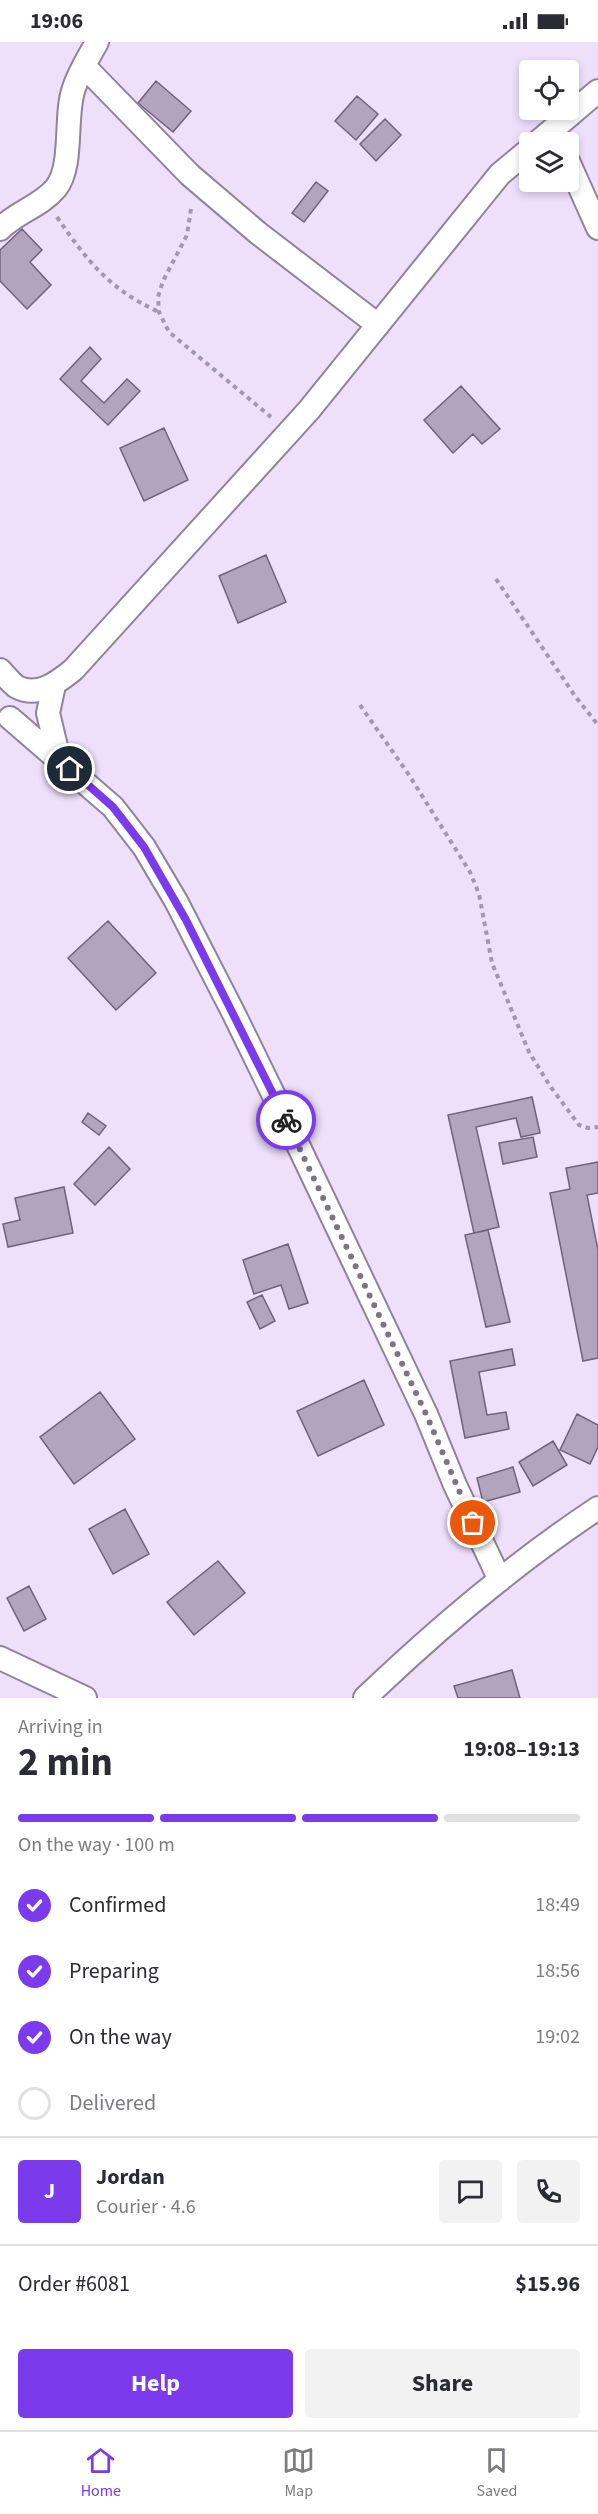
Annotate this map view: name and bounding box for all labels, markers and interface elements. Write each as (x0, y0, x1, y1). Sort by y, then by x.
text: 19:06 (30, 5, 83, 37)
map controls (519, 60, 579, 192)
button: locate (519, 60, 579, 120)
button: layers (519, 132, 579, 192)
pin (44, 743, 95, 794)
icon: home (53, 752, 86, 785)
courier (256, 1090, 316, 1150)
icon: bike (270, 1104, 303, 1137)
pin (447, 1497, 498, 1548)
icon: bag (456, 1506, 489, 1539)
text: Arriving in (18, 1713, 103, 1741)
text: 19:08–19:13 (463, 1733, 580, 1765)
text: 2 min (18, 1735, 113, 1791)
text: On the way · 100 m (18, 1831, 175, 1859)
icon: check (18, 1889, 51, 1922)
text: Confirmed (69, 1889, 166, 1921)
text: 18:49 (535, 1891, 580, 1919)
icon: check (18, 1955, 51, 1988)
text: Preparing (69, 1955, 159, 1987)
text: 18:56 (535, 1957, 580, 1985)
icon: check (18, 2021, 51, 2054)
text: On the way (69, 2021, 172, 2053)
text: 19:02 (535, 2023, 580, 2051)
text: Delivered (69, 2087, 156, 2119)
button: chat (439, 2160, 502, 2223)
button: phone (517, 2160, 580, 2223)
text: Jordan (96, 2161, 165, 2193)
text: J (44, 2175, 55, 2207)
text: Courier · 4.6 (96, 2193, 196, 2221)
text: Order #6081 (18, 2268, 130, 2300)
text: $15.96 (515, 2268, 580, 2300)
button: Help (18, 2349, 293, 2418)
button: Share (305, 2349, 580, 2418)
tab: Home (81, 2444, 121, 2502)
tab: Map (282, 2444, 315, 2502)
tab: Saved (477, 2444, 517, 2502)

